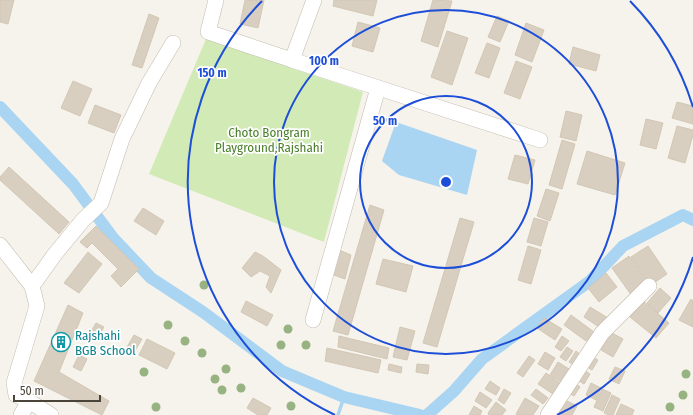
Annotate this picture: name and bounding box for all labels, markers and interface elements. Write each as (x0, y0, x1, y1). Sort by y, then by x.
text: 100 m (309, 54, 339, 68)
text: 150 m (197, 66, 227, 80)
text: 50 m (373, 114, 397, 128)
park label: Choto Bongram Playground,Rajshahi (215, 125, 323, 155)
centre of rings (439, 175, 453, 189)
place label: Rajshahi BGB School (75, 328, 136, 358)
building icon: Rajshahi BGB School (50, 331, 72, 353)
scale bar (14, 377, 100, 403)
text: 50 m (20, 384, 44, 398)

